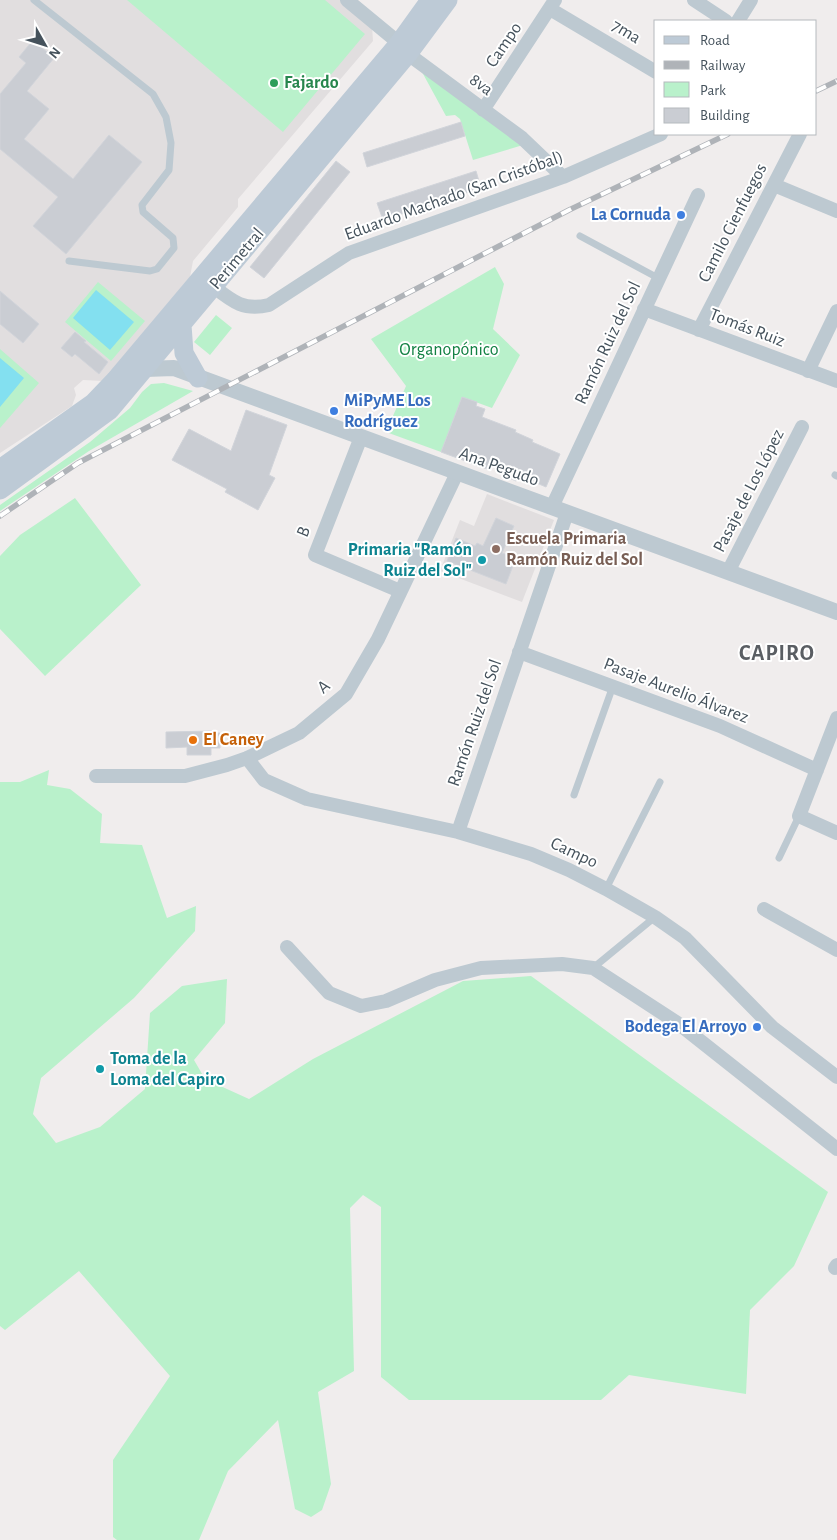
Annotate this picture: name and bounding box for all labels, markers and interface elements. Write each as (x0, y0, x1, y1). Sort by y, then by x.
street label: 7ma (608, 16, 644, 48)
street label: Campo (483, 19, 525, 71)
north arrow (20, 20, 70, 70)
legend (654, 20, 817, 135)
text: Road (700, 33, 730, 48)
text: N (46, 44, 63, 61)
text: Railway (700, 58, 746, 73)
street label: 8va (466, 71, 496, 99)
place label: Fajardo (284, 74, 339, 92)
marker: Fajardo (268, 77, 280, 89)
text: Park (700, 83, 726, 98)
text: Building (700, 108, 750, 123)
street label: Eduardo Machado (San Cristóbal) (342, 148, 566, 244)
street label: Camilo Cienfuegos (695, 161, 771, 285)
place label: La Cornuda (591, 206, 671, 224)
marker: La Cornuda (675, 209, 687, 221)
street label: Perimetral (206, 225, 268, 293)
street label: Ramón Ruiz del Sol (572, 279, 644, 407)
street label: Tomás Ruiz (707, 305, 787, 351)
park label: Organopónico (399, 341, 499, 359)
place label: MiPyME Los Rodríguez (344, 392, 431, 431)
marker: MiPyME Los Rodríguez (328, 405, 340, 417)
street label: Pasaje de Los López (710, 427, 788, 555)
street label: Ana Pegudo (457, 444, 542, 490)
street label: B (294, 524, 314, 540)
place label: Escuela Primaria Ramón Ruiz del Sol (506, 530, 643, 569)
place label: Primaria "Ramón Ruiz del Sol" (348, 541, 472, 580)
marker: Escuela Primaria Ramón Ruiz del Sol (490, 543, 502, 555)
marker: Primaria "Ramón Ruiz del Sol" (476, 554, 488, 566)
district label: CAPIRO (739, 642, 815, 664)
street label: Pasaje Aurelio Álvarez (601, 652, 752, 727)
street label: Ramón Ruiz del Sol (445, 657, 505, 789)
street label: A (314, 676, 334, 697)
place label: El Caney (203, 731, 265, 749)
marker: El Caney (187, 734, 199, 746)
street label: Campo (548, 834, 601, 872)
place label: Bodega El Arroyo (624, 1018, 747, 1036)
marker: Bodega El Arroyo (751, 1021, 763, 1033)
place label: Toma de la Loma del Capiro (110, 1050, 225, 1089)
marker: Toma de la Loma del Capiro (94, 1063, 106, 1075)

